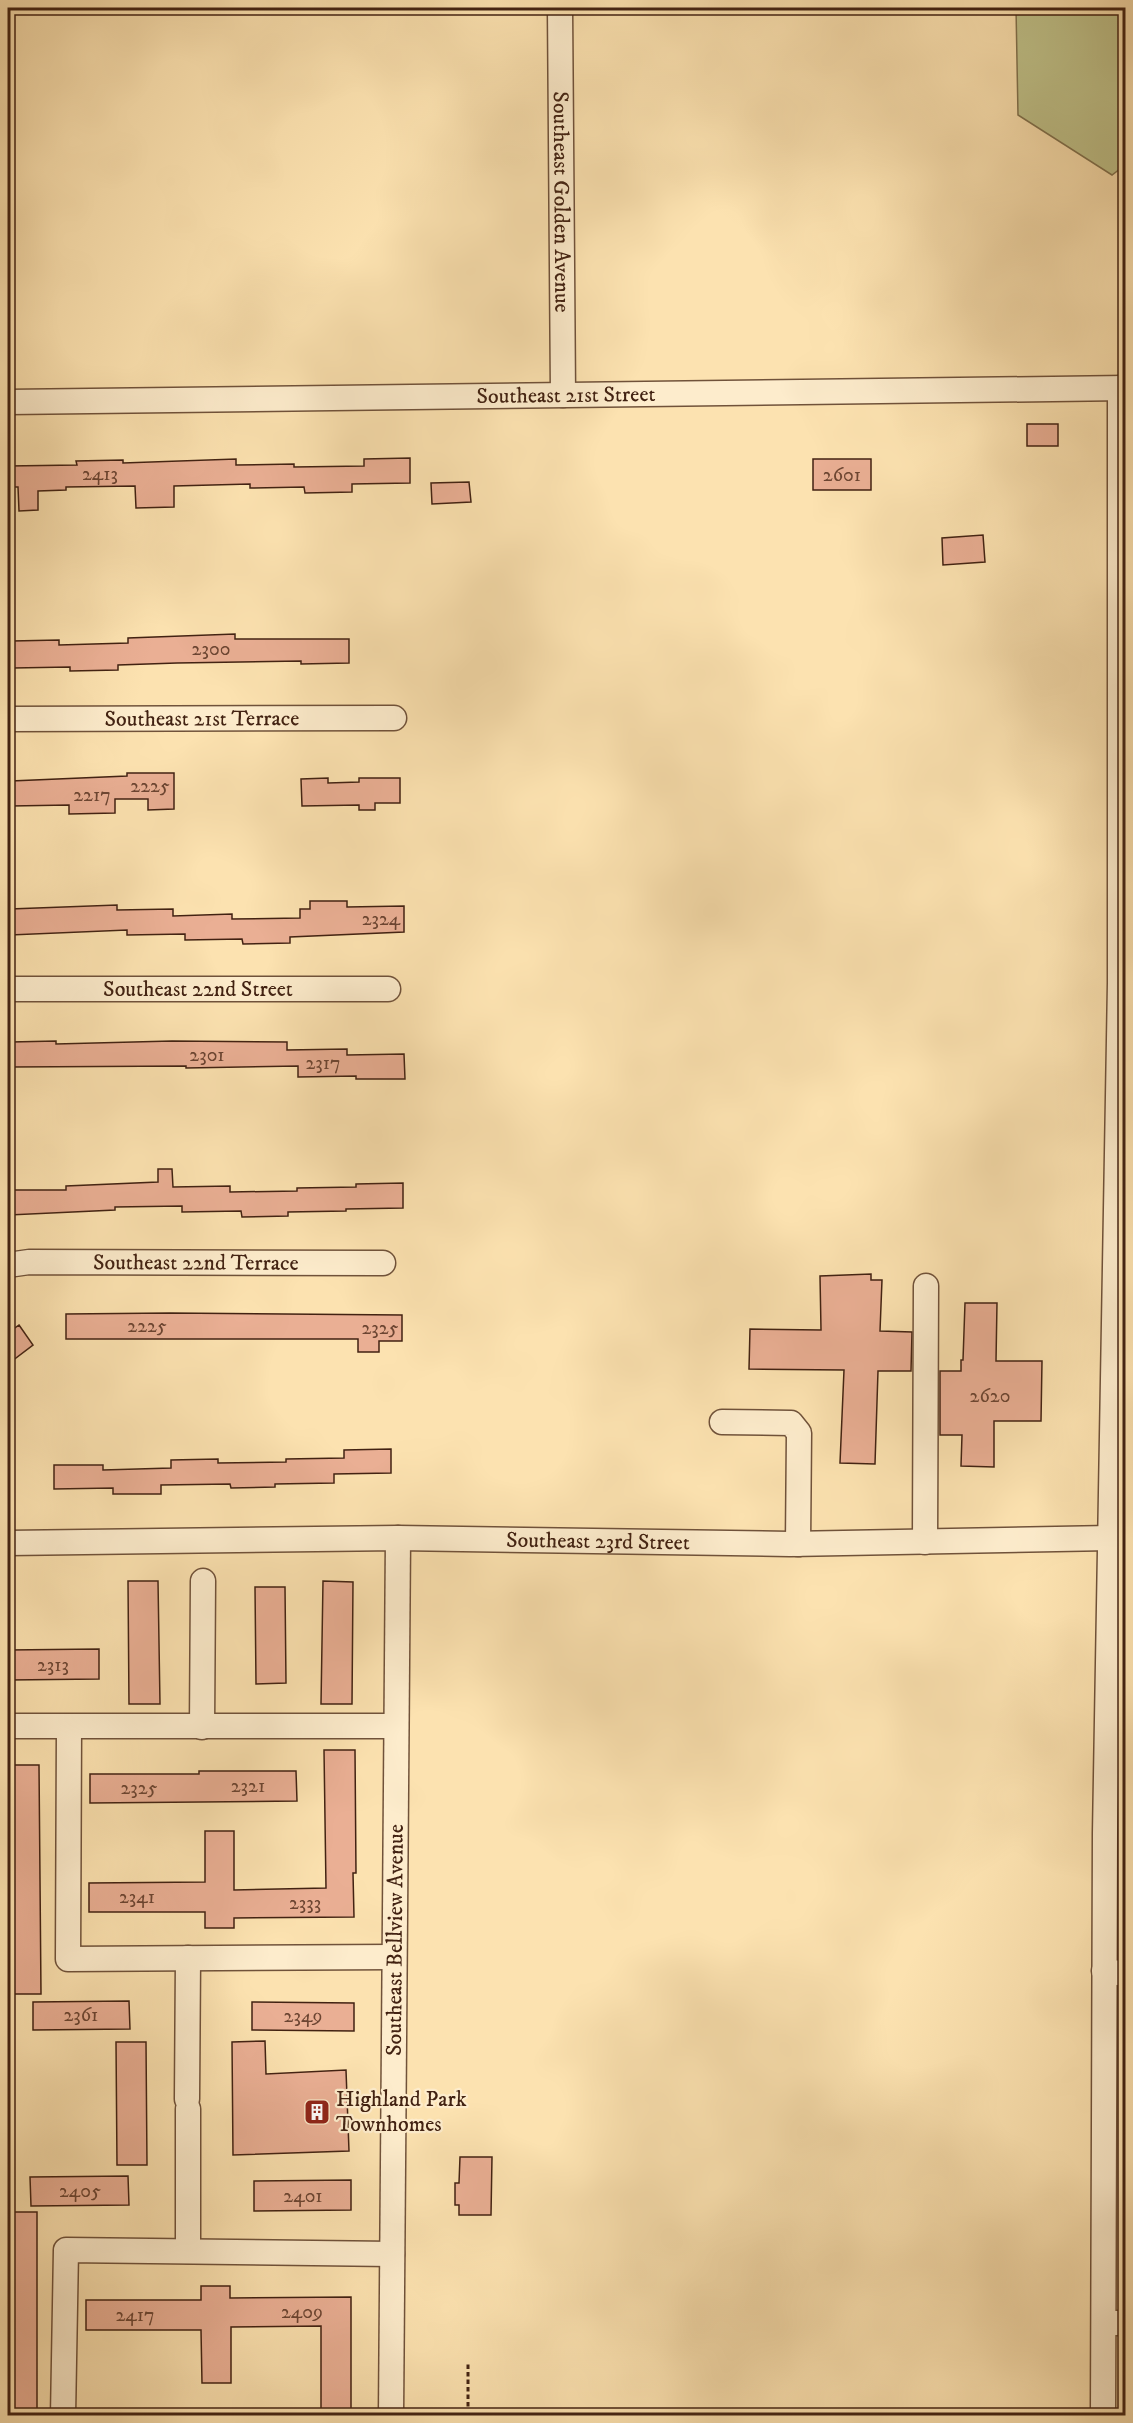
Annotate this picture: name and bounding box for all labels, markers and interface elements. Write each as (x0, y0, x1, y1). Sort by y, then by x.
street label: Southeast Golden Avenue (547, 91, 576, 313)
street label: Southeast 21st Street (476, 380, 656, 410)
house number: 2413 (82, 462, 118, 487)
house number: 2601 (823, 463, 861, 488)
house number: 2300 (192, 637, 230, 662)
street label: Southeast 21st Terrace (105, 705, 299, 732)
house number: 2225 (130, 774, 170, 799)
house number: 2217 (73, 783, 111, 808)
house number: 2324 (362, 907, 401, 932)
street label: Southeast 22nd Street (103, 976, 293, 1003)
house number: 2301 (189, 1043, 225, 1068)
house number: 2317 (305, 1051, 341, 1076)
street label: Southeast 22nd Terrace (93, 1249, 299, 1276)
house number: 2225 (127, 1314, 167, 1339)
house number: 2325 (362, 1316, 399, 1341)
house number: 2620 (970, 1384, 1010, 1409)
street label: Southeast 23rd Street (506, 1526, 690, 1556)
house number: 2313 (37, 1653, 69, 1678)
house number: 2321 (231, 1774, 265, 1799)
house number: 2325 (121, 1776, 158, 1801)
street label: Southeast Bellview Avenue (380, 1824, 409, 2056)
house number: 2341 (119, 1885, 155, 1910)
house number: 2333 (289, 1891, 321, 1916)
house number: 2361 (64, 2003, 98, 2028)
house number: 2349 (284, 2004, 322, 2029)
place label: Highland Park Townhomes (336, 2086, 467, 2138)
building icon: Highland Park Townhomes (302, 2097, 332, 2127)
house number: 2405 (59, 2179, 101, 2204)
house number: 2401 (283, 2184, 323, 2209)
house number: 2409 (281, 2300, 323, 2325)
house number: 2417 (115, 2303, 155, 2328)

